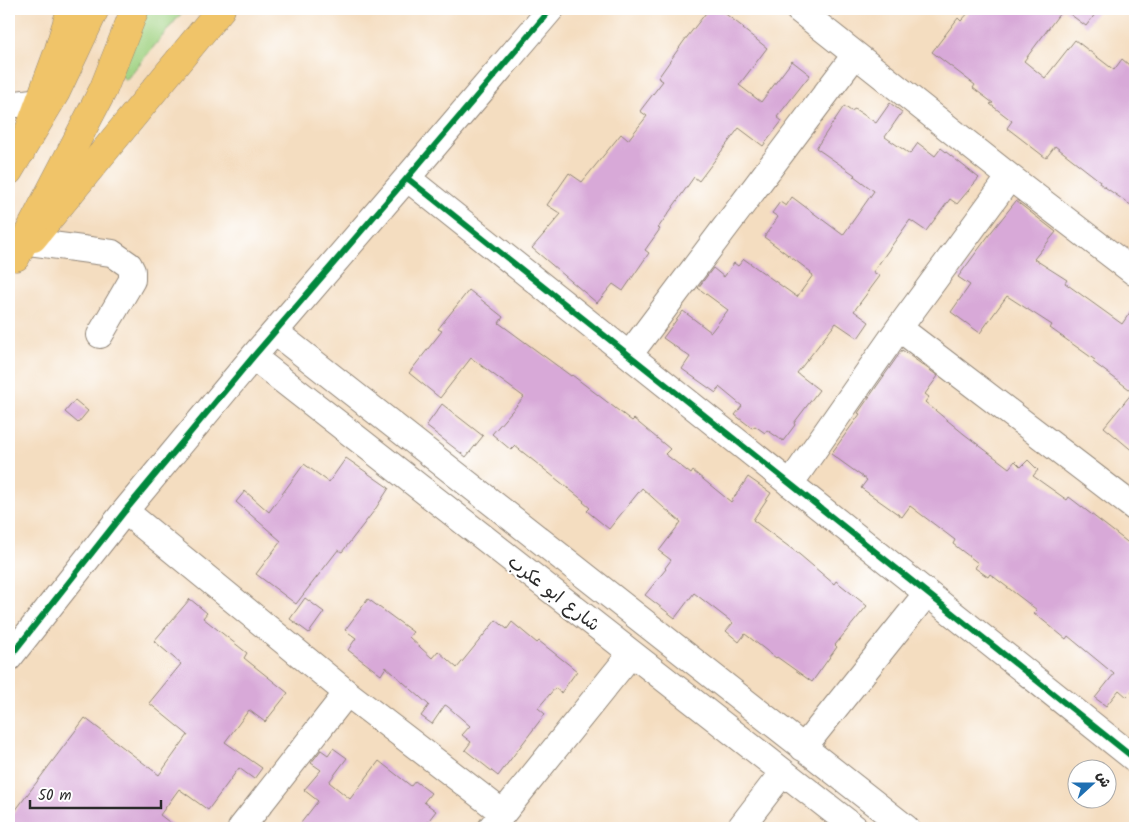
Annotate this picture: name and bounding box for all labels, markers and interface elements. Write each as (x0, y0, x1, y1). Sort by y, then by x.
street label: شارع ابو عكرب (501, 549, 606, 640)
north arrow (1066, 760, 1116, 810)
text: ش (1090, 769, 1116, 791)
scale bar (30, 777, 161, 809)
text: 50 m (38, 784, 72, 808)

